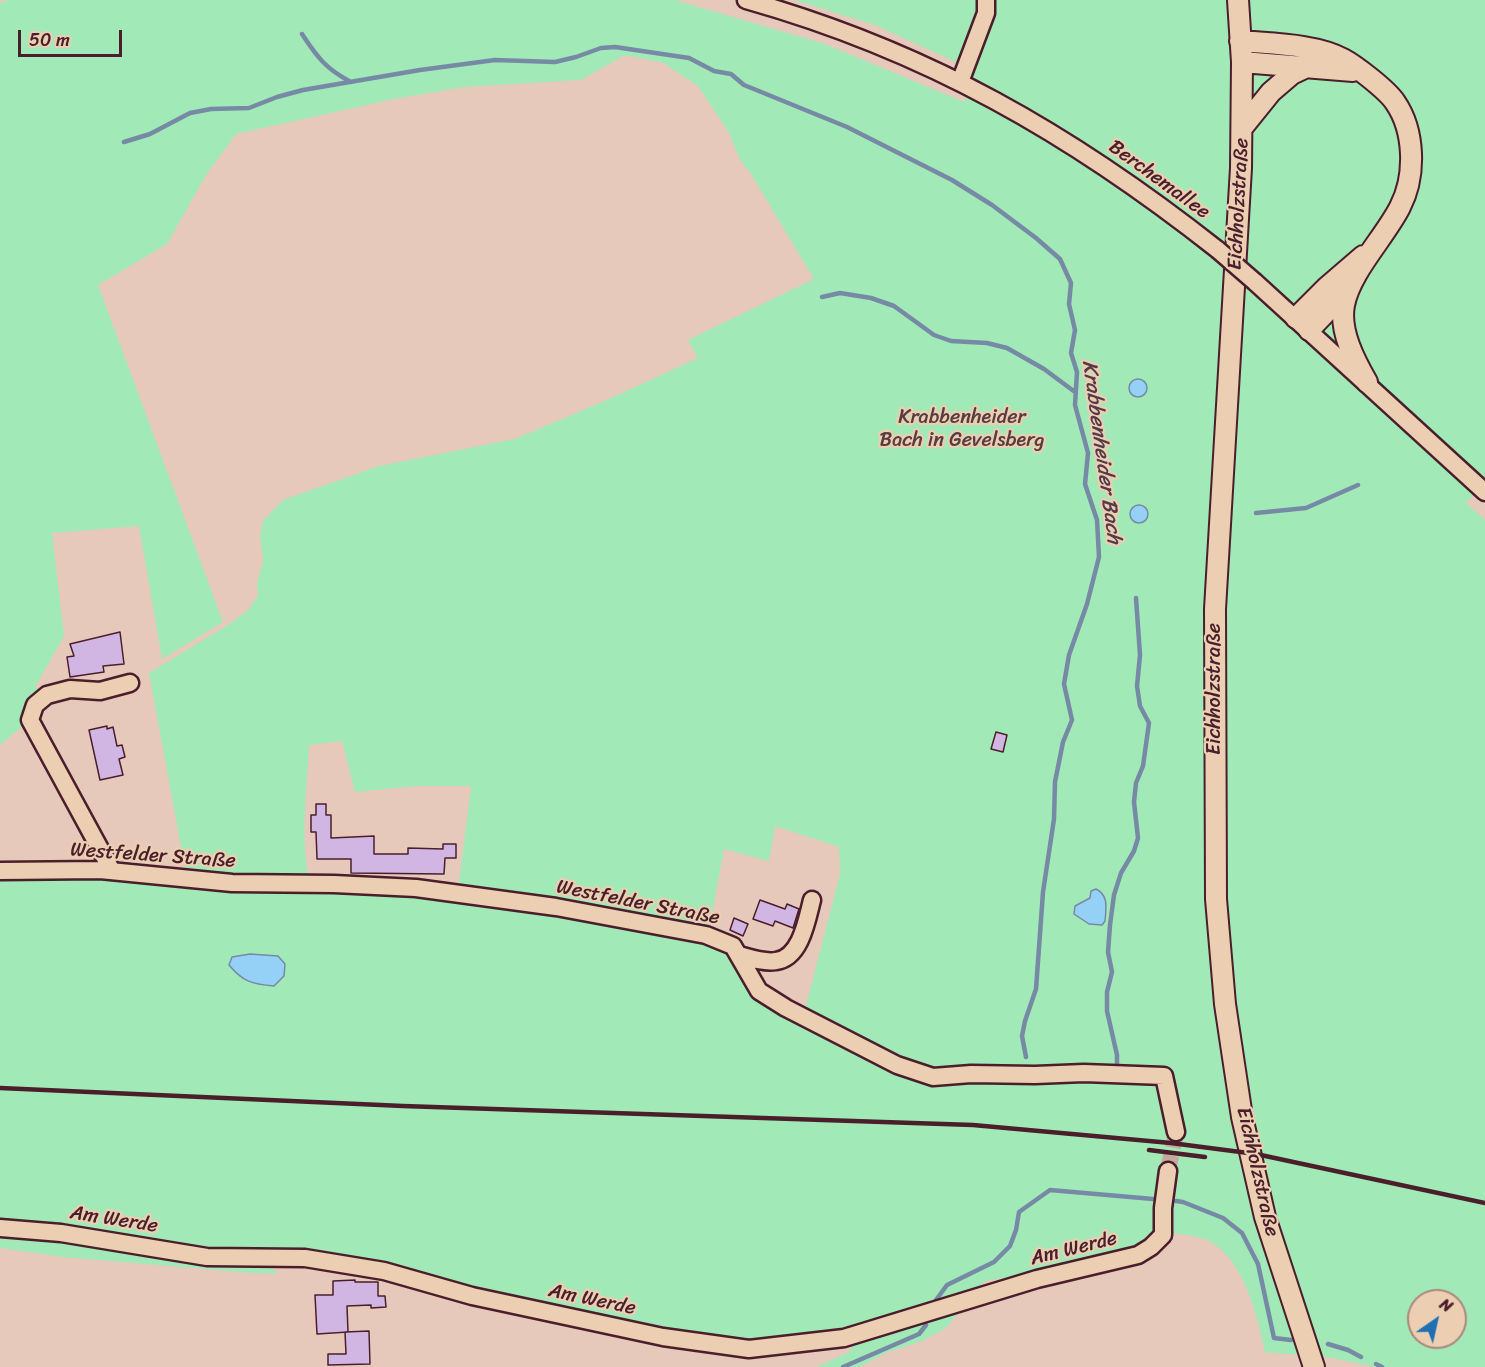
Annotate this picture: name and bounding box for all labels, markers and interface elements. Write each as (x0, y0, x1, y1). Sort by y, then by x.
scale bar (21, 18, 124, 56)
text: 50 m (29, 24, 70, 56)
street label: Berchemallee (1104, 135, 1214, 225)
street label: Eichholzstraße (1224, 137, 1254, 271)
water label: Krabbenheider Bach (1076, 359, 1126, 545)
park label: Krabbenheider Bach in Gevelsberg (880, 406, 1044, 453)
street label: Eichholzstraße (1203, 623, 1227, 755)
street label: Westfelder Straße (70, 838, 236, 874)
street label: Westfelder Straße (554, 875, 722, 931)
street label: Eichholzstraße (1230, 1105, 1284, 1239)
street label: Am Werde (68, 1201, 160, 1239)
street label: Am Werde (1028, 1227, 1120, 1271)
street label: Am Werde (546, 1279, 638, 1321)
north arrow (1407, 1289, 1467, 1349)
text: N (1434, 1290, 1459, 1320)

